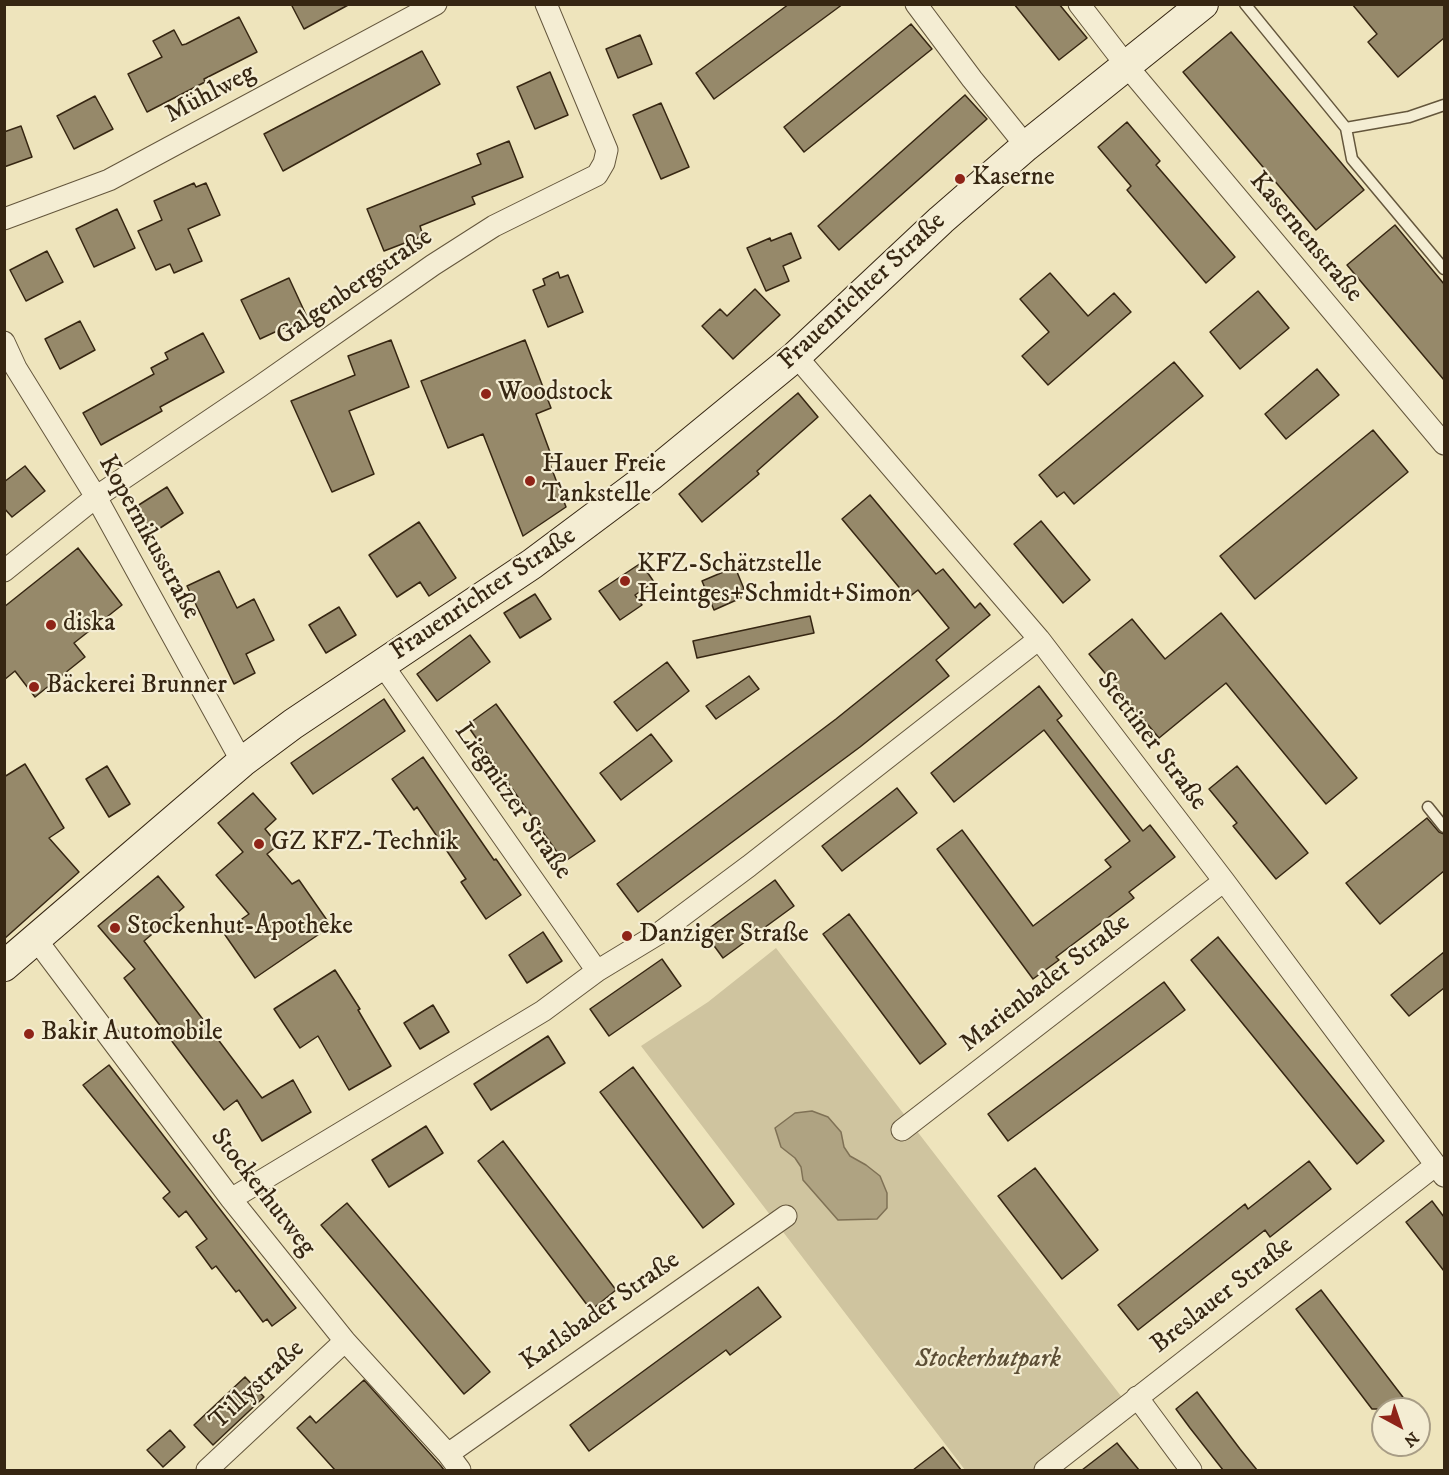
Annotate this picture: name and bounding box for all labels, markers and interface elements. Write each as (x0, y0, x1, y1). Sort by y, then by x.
street label: Mühlweg (161, 58, 261, 132)
place label: Kaserne (972, 163, 1055, 195)
street label: Kasernenstraße (1241, 166, 1369, 310)
marker: Kaserne (953, 172, 967, 186)
street label: Frauenrichter Straße (773, 207, 953, 377)
street label: Galgenbergstraße (271, 223, 439, 353)
place label: Woodstock (498, 378, 613, 410)
marker: Woodstock (479, 387, 493, 401)
place label: Hauer Freie Tankstelle (542, 450, 666, 512)
street label: Kopernikusstraße (90, 451, 206, 625)
marker: Hauer Freie Tankstelle (523, 474, 537, 488)
street label: Frauenrichter Straße (385, 521, 583, 669)
place label: KFZ-Schätzstelle Heintges+Schmidt+Simon (637, 550, 911, 612)
marker: KFZ-Schätzstelle Heintges+Schmidt+Simon (618, 574, 632, 588)
place label: diska (63, 609, 115, 641)
marker: diska (44, 618, 58, 632)
street label: Stettiner Straße (1089, 667, 1213, 817)
place label: Bäckerei Brunner (46, 671, 227, 703)
marker: Bäckerei Brunner (27, 680, 41, 694)
street label: Liegnitzer Straße (447, 718, 577, 886)
place label: GZ KFZ-Technik (271, 828, 459, 860)
marker: GZ KFZ-Technik (252, 837, 266, 851)
street label: Marienbader Straße (955, 908, 1137, 1060)
place label: Stockenhut-Apotheke (127, 912, 353, 944)
place label: Danziger Straße (639, 920, 809, 952)
marker: Stockenhut-Apotheke (108, 921, 122, 935)
marker: Danziger Straße (620, 929, 634, 943)
place label: Bakir Automobile (41, 1018, 223, 1050)
marker: Bakir Automobile (22, 1027, 36, 1041)
street label: Stockerhutweg (203, 1123, 321, 1263)
street label: Breslauer Straße (1146, 1231, 1300, 1361)
street label: Karlsbader Straße (516, 1246, 686, 1378)
street label: Tillystraße (204, 1334, 312, 1438)
park label: Stockerhutpark (915, 1345, 1061, 1377)
north arrow (1371, 1397, 1431, 1457)
text: N (1400, 1427, 1423, 1451)

